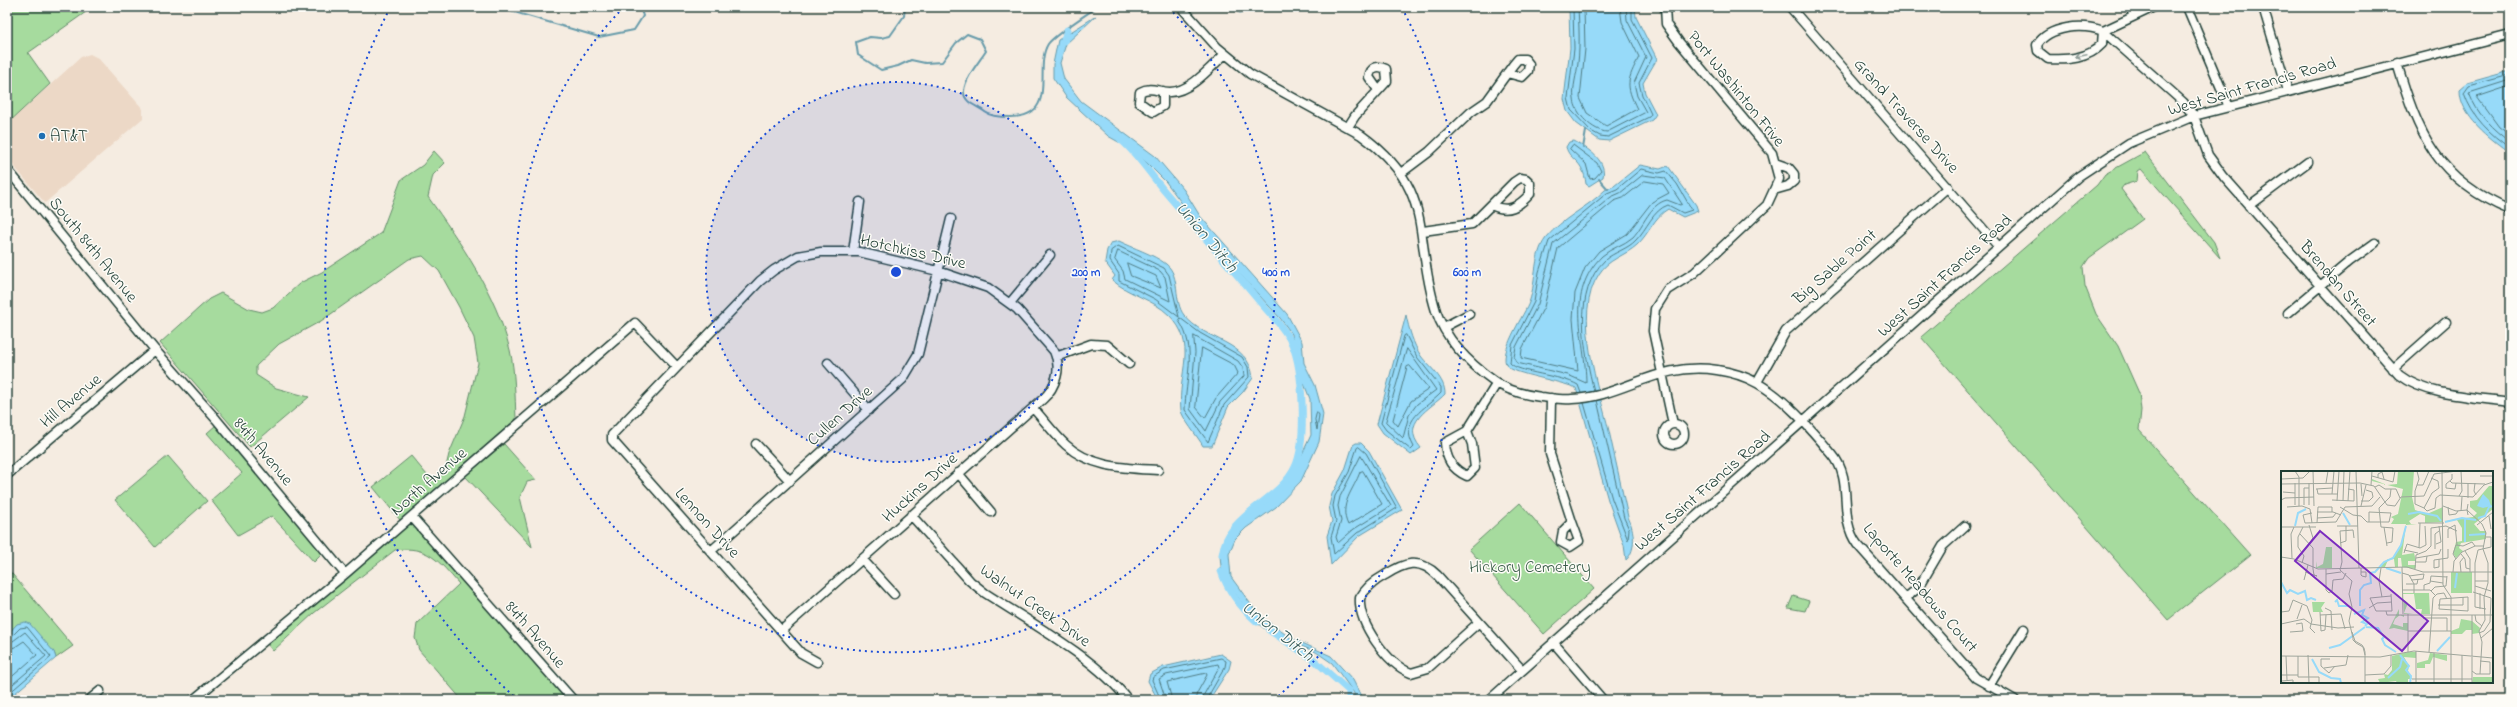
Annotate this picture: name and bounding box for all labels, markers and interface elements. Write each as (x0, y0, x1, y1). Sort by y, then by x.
street label: Port Washinton Frive (1681, 25, 1791, 153)
street label: West Saint Francis Road (2165, 51, 2339, 123)
street label: Grand Traverse Drive (1847, 53, 1965, 179)
one-way arrow (2075, 53, 2088, 61)
place label: AT&T (50, 124, 88, 149)
marker: AT&T (37, 131, 47, 141)
street label: South 84th Avenue (42, 192, 144, 309)
water label: Union Ditch (1169, 197, 1244, 279)
street label: West Saint Francis Road (1872, 208, 2018, 343)
street label: Big Sable Point (1787, 223, 1884, 313)
street label: Hotchkiss Drive (858, 228, 969, 276)
street label: Brendan Street (2293, 235, 2383, 333)
text: 200 m (1071, 264, 1101, 282)
text: 400 m (1261, 264, 1290, 282)
text: 600 m (1452, 264, 1482, 282)
centre of rings (889, 265, 903, 279)
street label: Hill Avenue (35, 367, 108, 434)
street label: Cullen Drive (802, 380, 879, 452)
street label: 84th Avenue (227, 412, 299, 492)
street label: West Saint Francis Road (1629, 424, 1777, 557)
street label: North Avenue (385, 441, 473, 522)
street label: Huckins Drive (877, 447, 964, 529)
inset map (2281, 471, 2493, 683)
street label: Lennon Drive (668, 482, 746, 564)
street label: Laporte Meadows Court (1857, 518, 1984, 659)
park label: Hickory Cemetery (1469, 555, 1591, 581)
street label: Walnut Creek Drive (974, 558, 1096, 654)
street label: 84th Avenue (499, 596, 572, 675)
water label: Union Ditch (1235, 596, 1319, 669)

